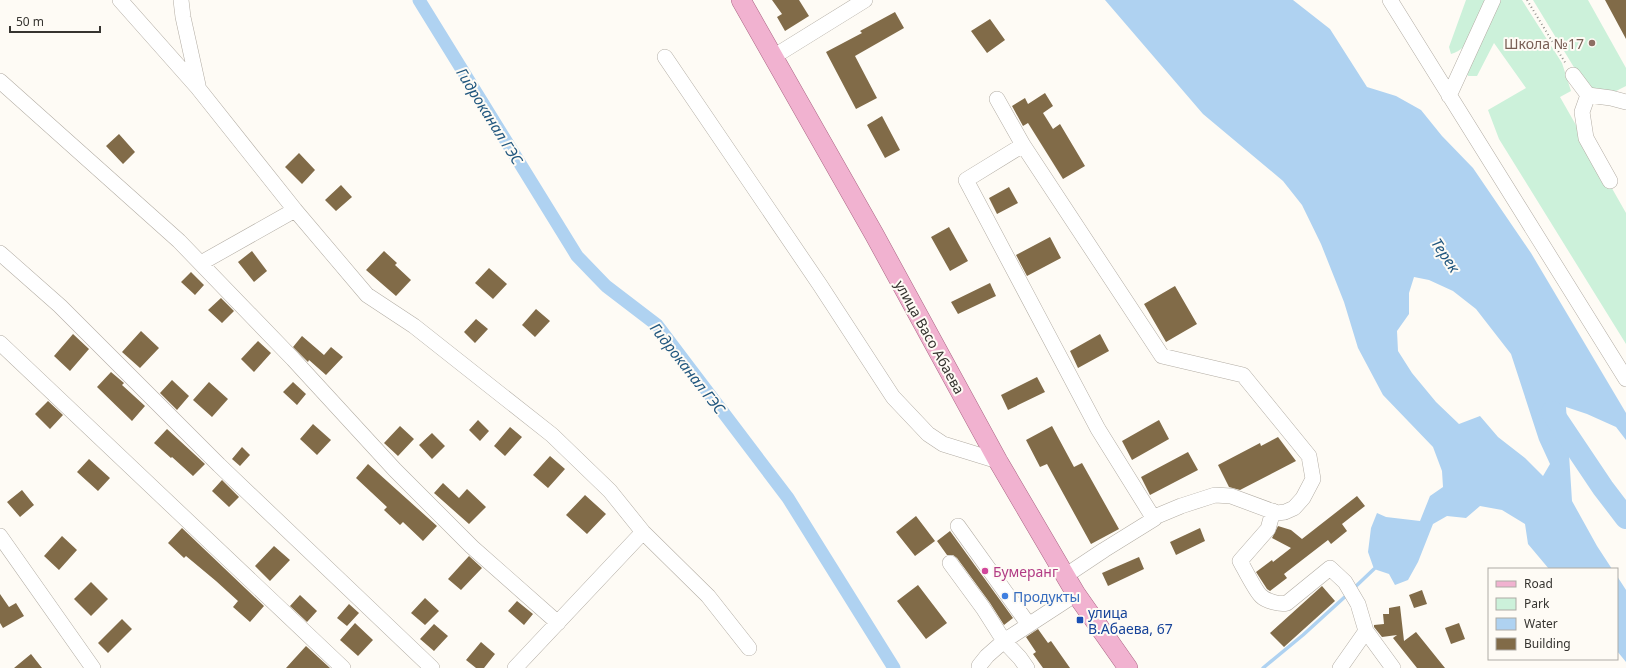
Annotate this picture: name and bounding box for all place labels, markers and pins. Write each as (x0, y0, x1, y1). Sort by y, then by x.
place label: Школа №17 (1504, 34, 1584, 53)
marker: Школа №17 (1587, 38, 1597, 48)
place label: Бумеранг (993, 562, 1058, 581)
marker: Бумеранг (980, 566, 990, 576)
place label: Продукты (1013, 587, 1080, 606)
marker: Продукты (1000, 591, 1010, 601)
place label: улица В.Абаева, 67 (1088, 603, 1173, 638)
marker: улица В.Абаева, 67 (1075, 615, 1085, 625)

